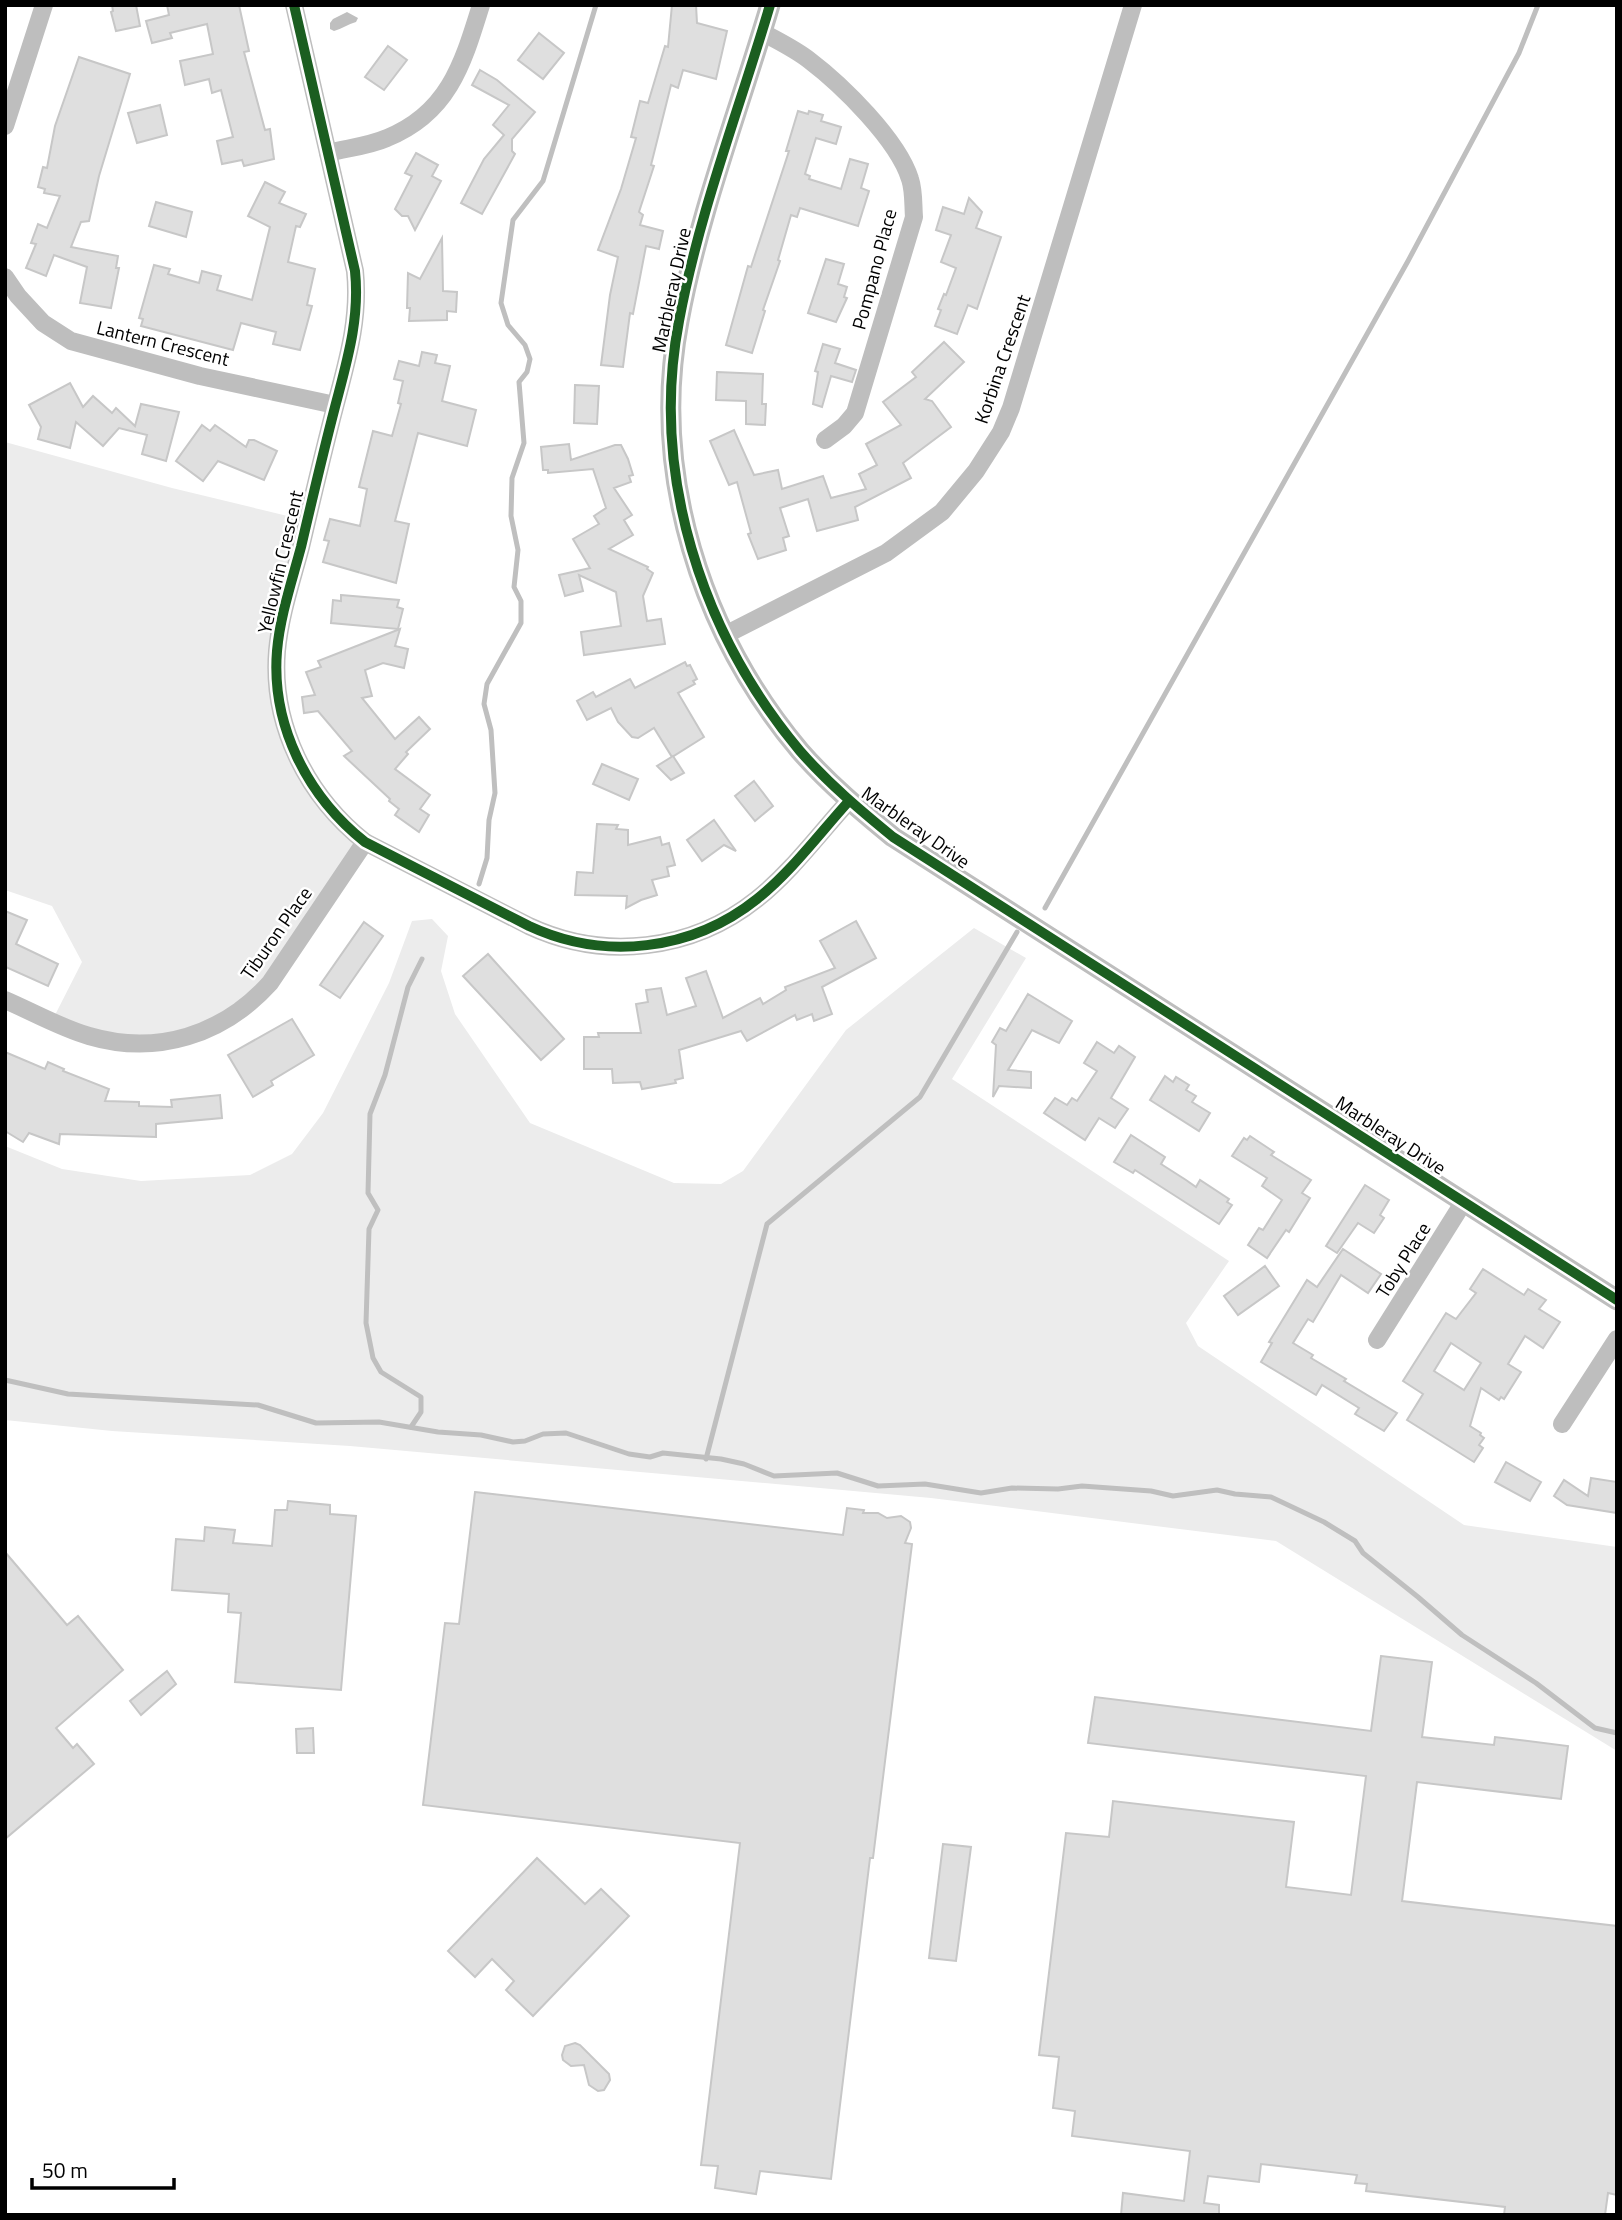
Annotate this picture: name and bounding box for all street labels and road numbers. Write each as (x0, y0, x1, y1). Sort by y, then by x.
street label: Pompano Place (843, 205, 904, 333)
street label: Marbleray Drive (643, 225, 698, 355)
street label: Korbina Crescent (966, 290, 1037, 427)
street label: Lantern Crescent (94, 312, 233, 373)
street label: Yellowfin Crescent (249, 487, 310, 636)
street label: Marbleray Drive (856, 778, 977, 875)
street label: Tiburon Place (233, 880, 318, 985)
street label: Marbleray Drive (1330, 1088, 1452, 1181)
street label: Toby Place (1368, 1216, 1437, 1303)

